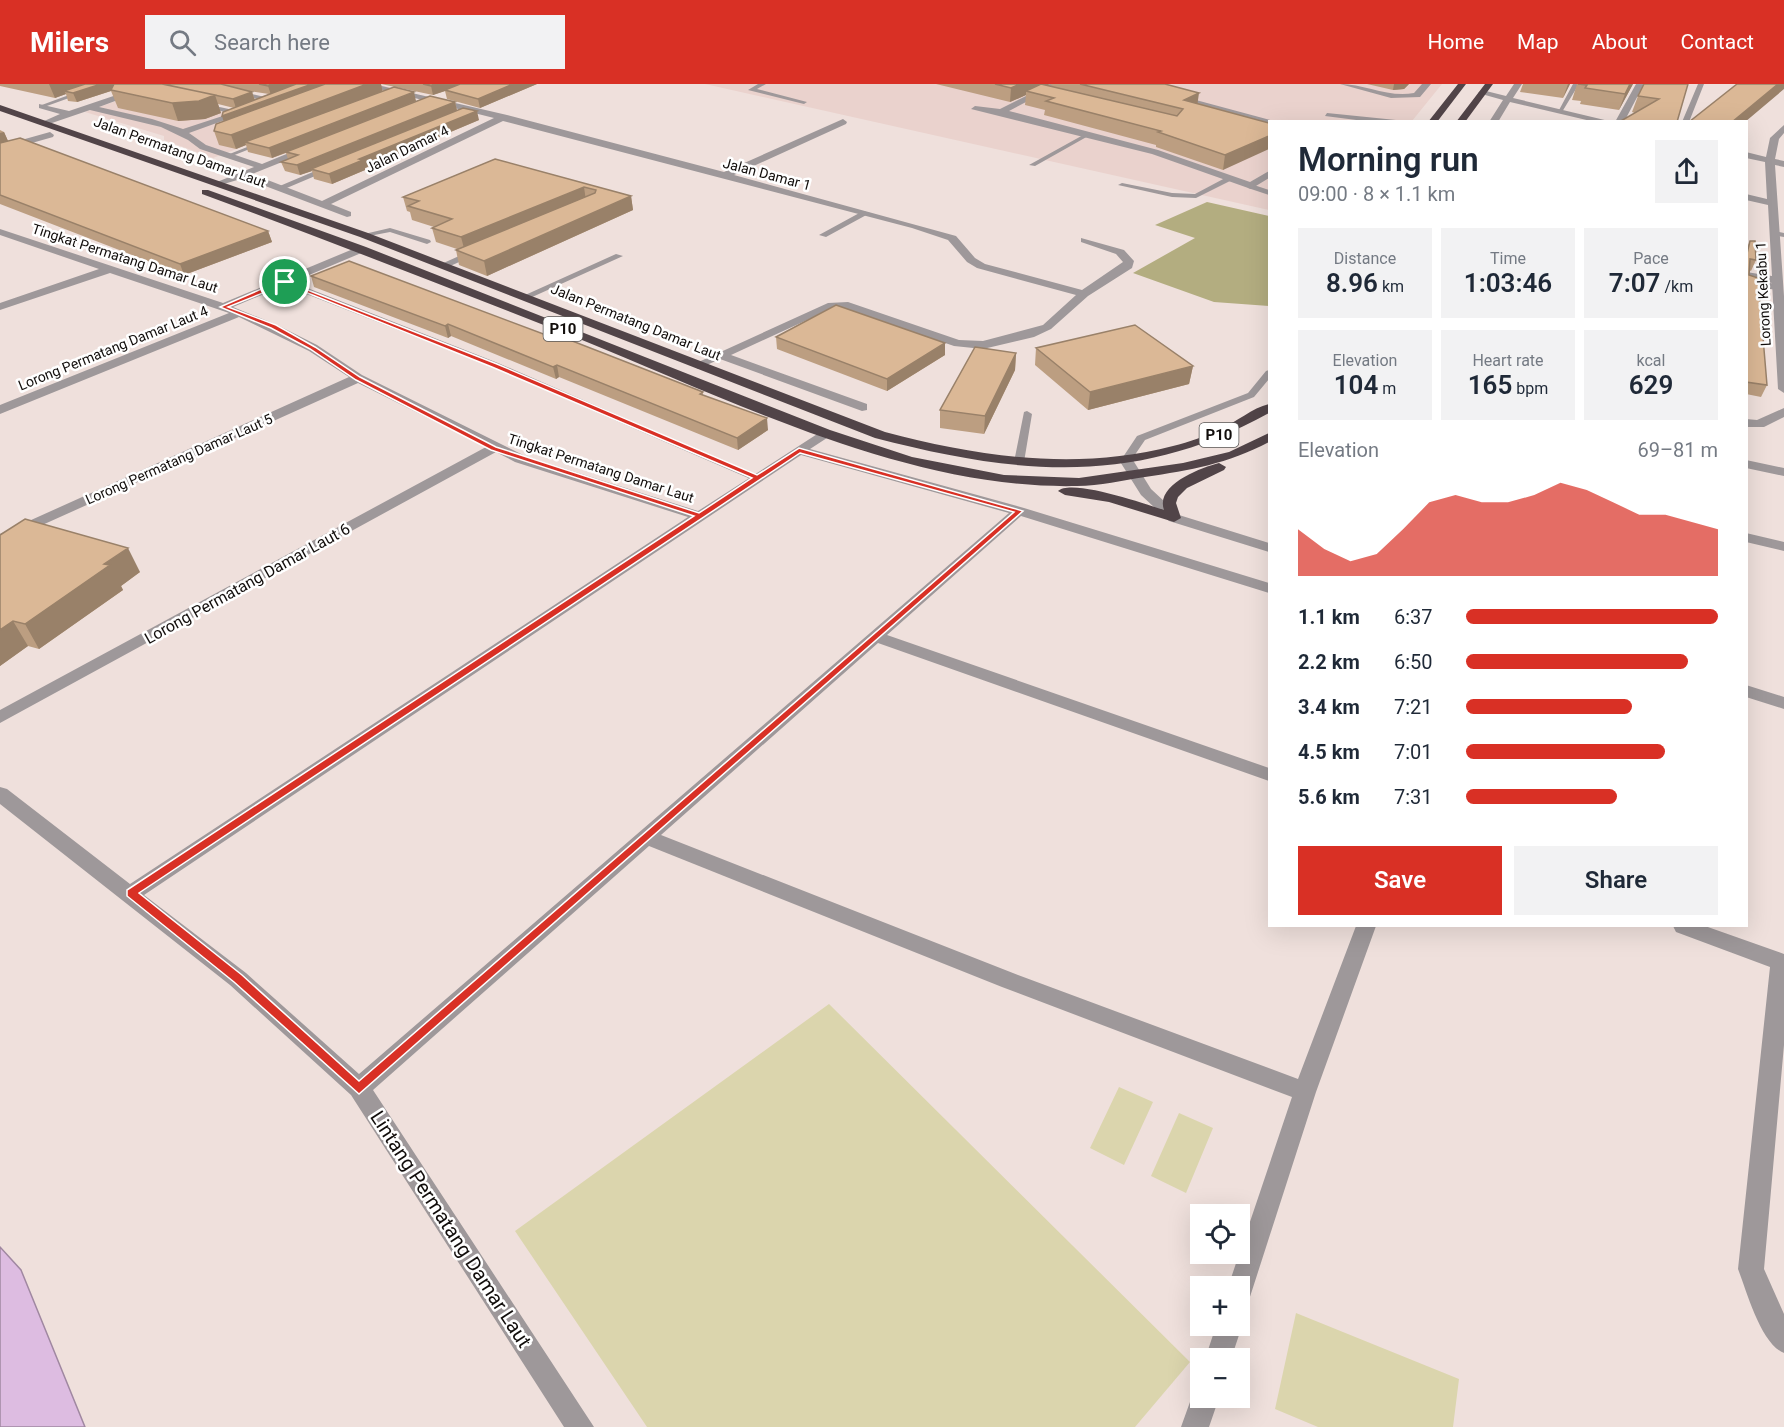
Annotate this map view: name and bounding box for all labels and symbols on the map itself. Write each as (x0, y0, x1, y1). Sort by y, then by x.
street label: Jalan Permatang Damar Laut (92, 113, 269, 191)
street label: Jalan Damar 4 (363, 122, 451, 176)
street label: Jalan Damar 1 (721, 155, 813, 193)
street label: Tingkat Permatang Damar Laut (30, 220, 220, 296)
street label: Lorong Kekabu 1 (1752, 241, 1774, 347)
pin (259, 256, 310, 307)
street label: Jalan Permatang Damar Laut (549, 280, 724, 364)
street label: Lorong Permatang Damar Laut 4 (16, 303, 210, 393)
road number: P10 (544, 317, 582, 341)
street label: Lorong Permatang Damar Laut 5 (83, 410, 275, 508)
road number: P10 (1200, 423, 1238, 447)
street label: Tingkat Permatang Damar Laut (506, 430, 696, 506)
street label: Lorong Permatang Damar Laut 6 (141, 519, 353, 648)
street label: Lintang Permatang Damar Laut (365, 1106, 537, 1352)

